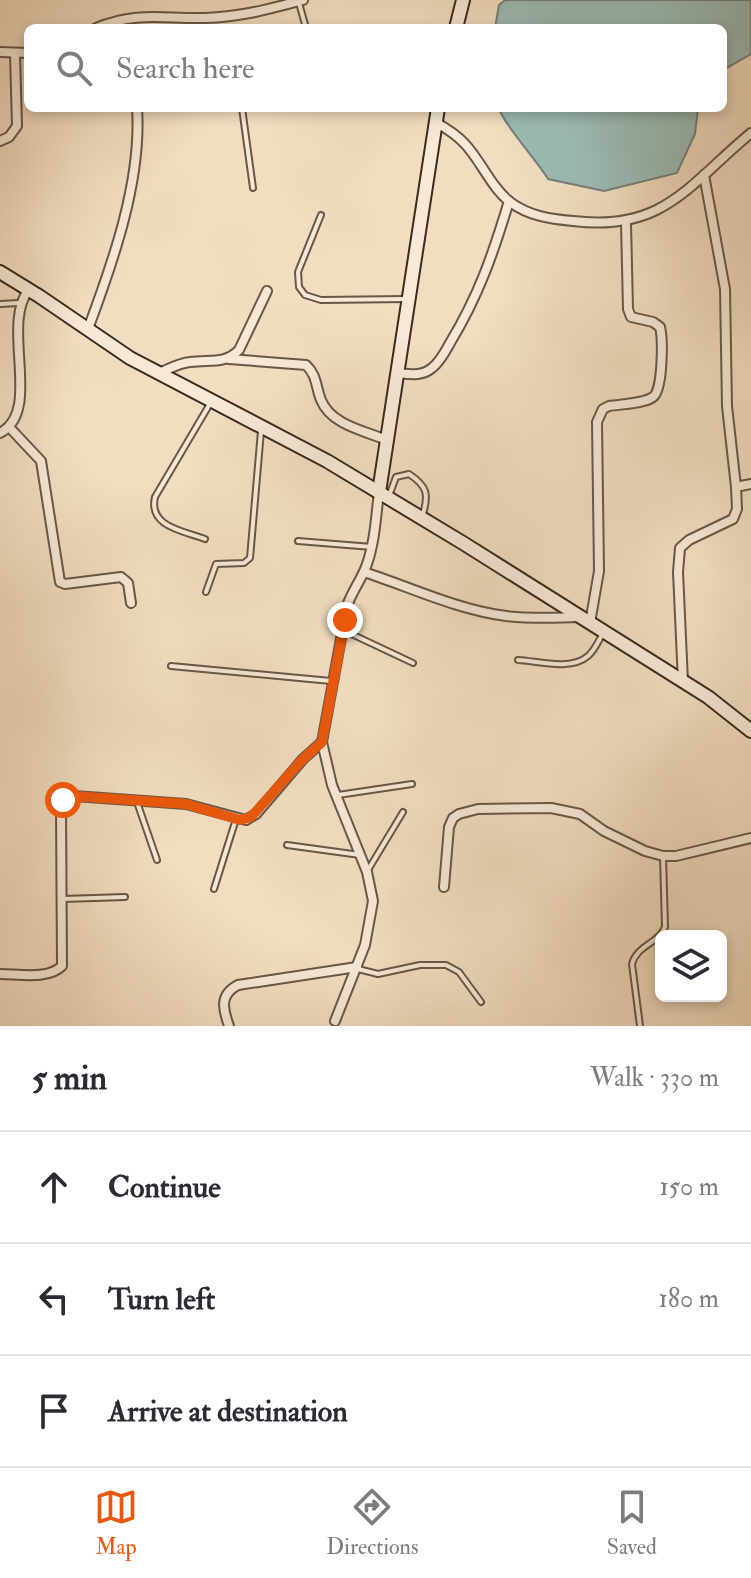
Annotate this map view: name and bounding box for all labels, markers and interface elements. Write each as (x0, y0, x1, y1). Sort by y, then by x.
search box (24, 24, 727, 112)
icon: search (52, 46, 96, 90)
text: Search here (116, 50, 255, 87)
route end (327, 602, 363, 638)
route start (45, 782, 81, 818)
map controls (655, 930, 727, 1002)
button: layers (655, 930, 727, 1002)
text: 5 min (32, 1057, 107, 1100)
text: Walk · 330 m (590, 1062, 719, 1094)
icon: ahead (32, 1165, 76, 1209)
text: Continue (108, 1169, 221, 1206)
text: 150 m (660, 1171, 719, 1203)
icon: left (32, 1277, 76, 1321)
text: Turn left (108, 1281, 215, 1318)
text: 180 m (659, 1283, 719, 1315)
icon: arrive (32, 1389, 76, 1433)
text: Arrive at destination (108, 1393, 348, 1430)
tab: Map (94, 1485, 138, 1561)
tab: Directions (326, 1485, 419, 1561)
tab: Saved (607, 1485, 657, 1561)

